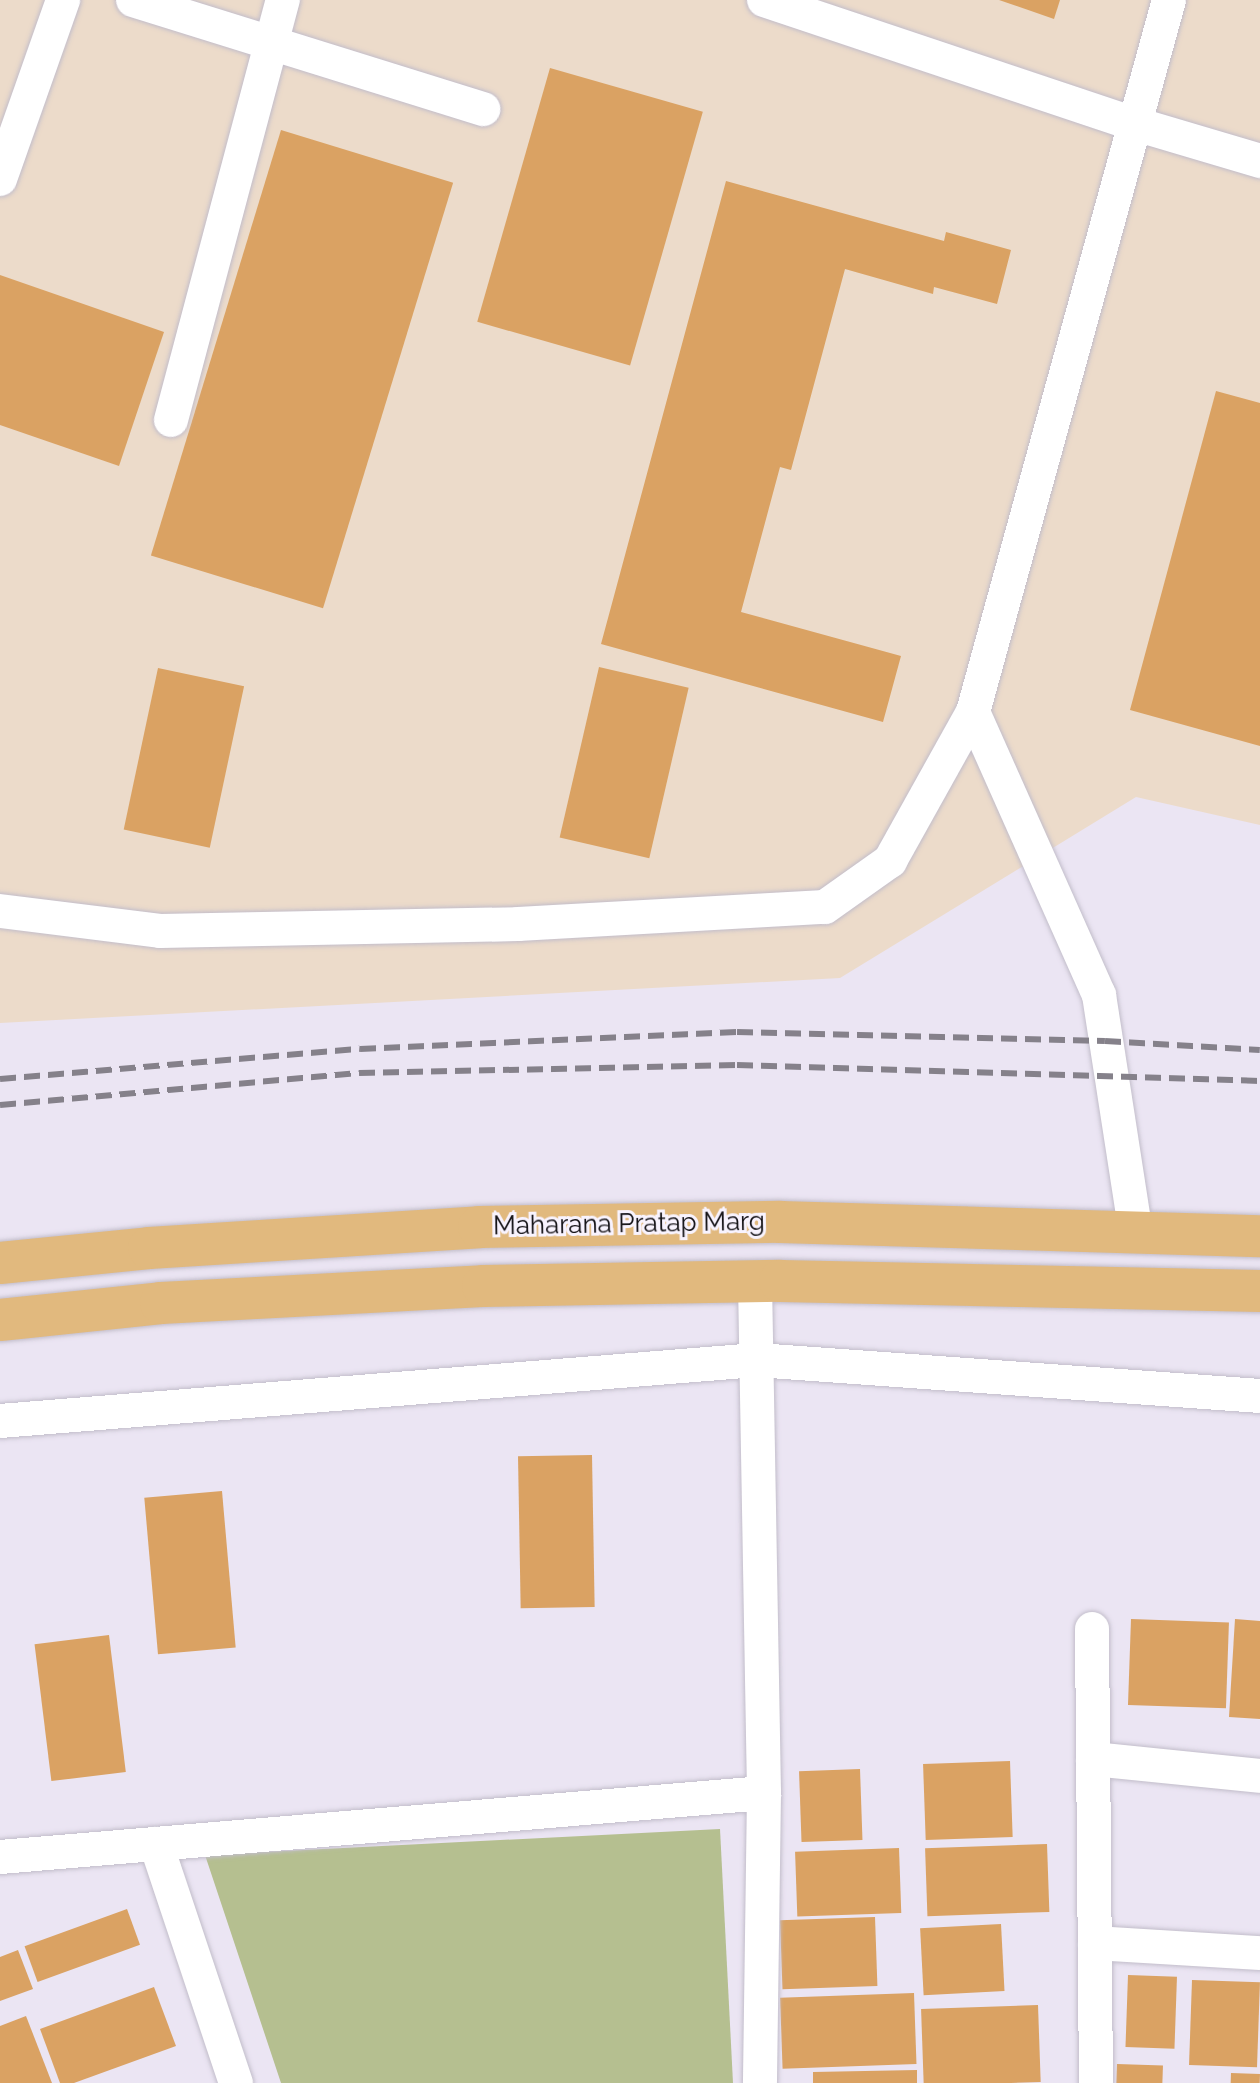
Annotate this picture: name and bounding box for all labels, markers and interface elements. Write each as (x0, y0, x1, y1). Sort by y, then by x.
street label: Maharana Pratap Marg (493, 1206, 765, 1242)

